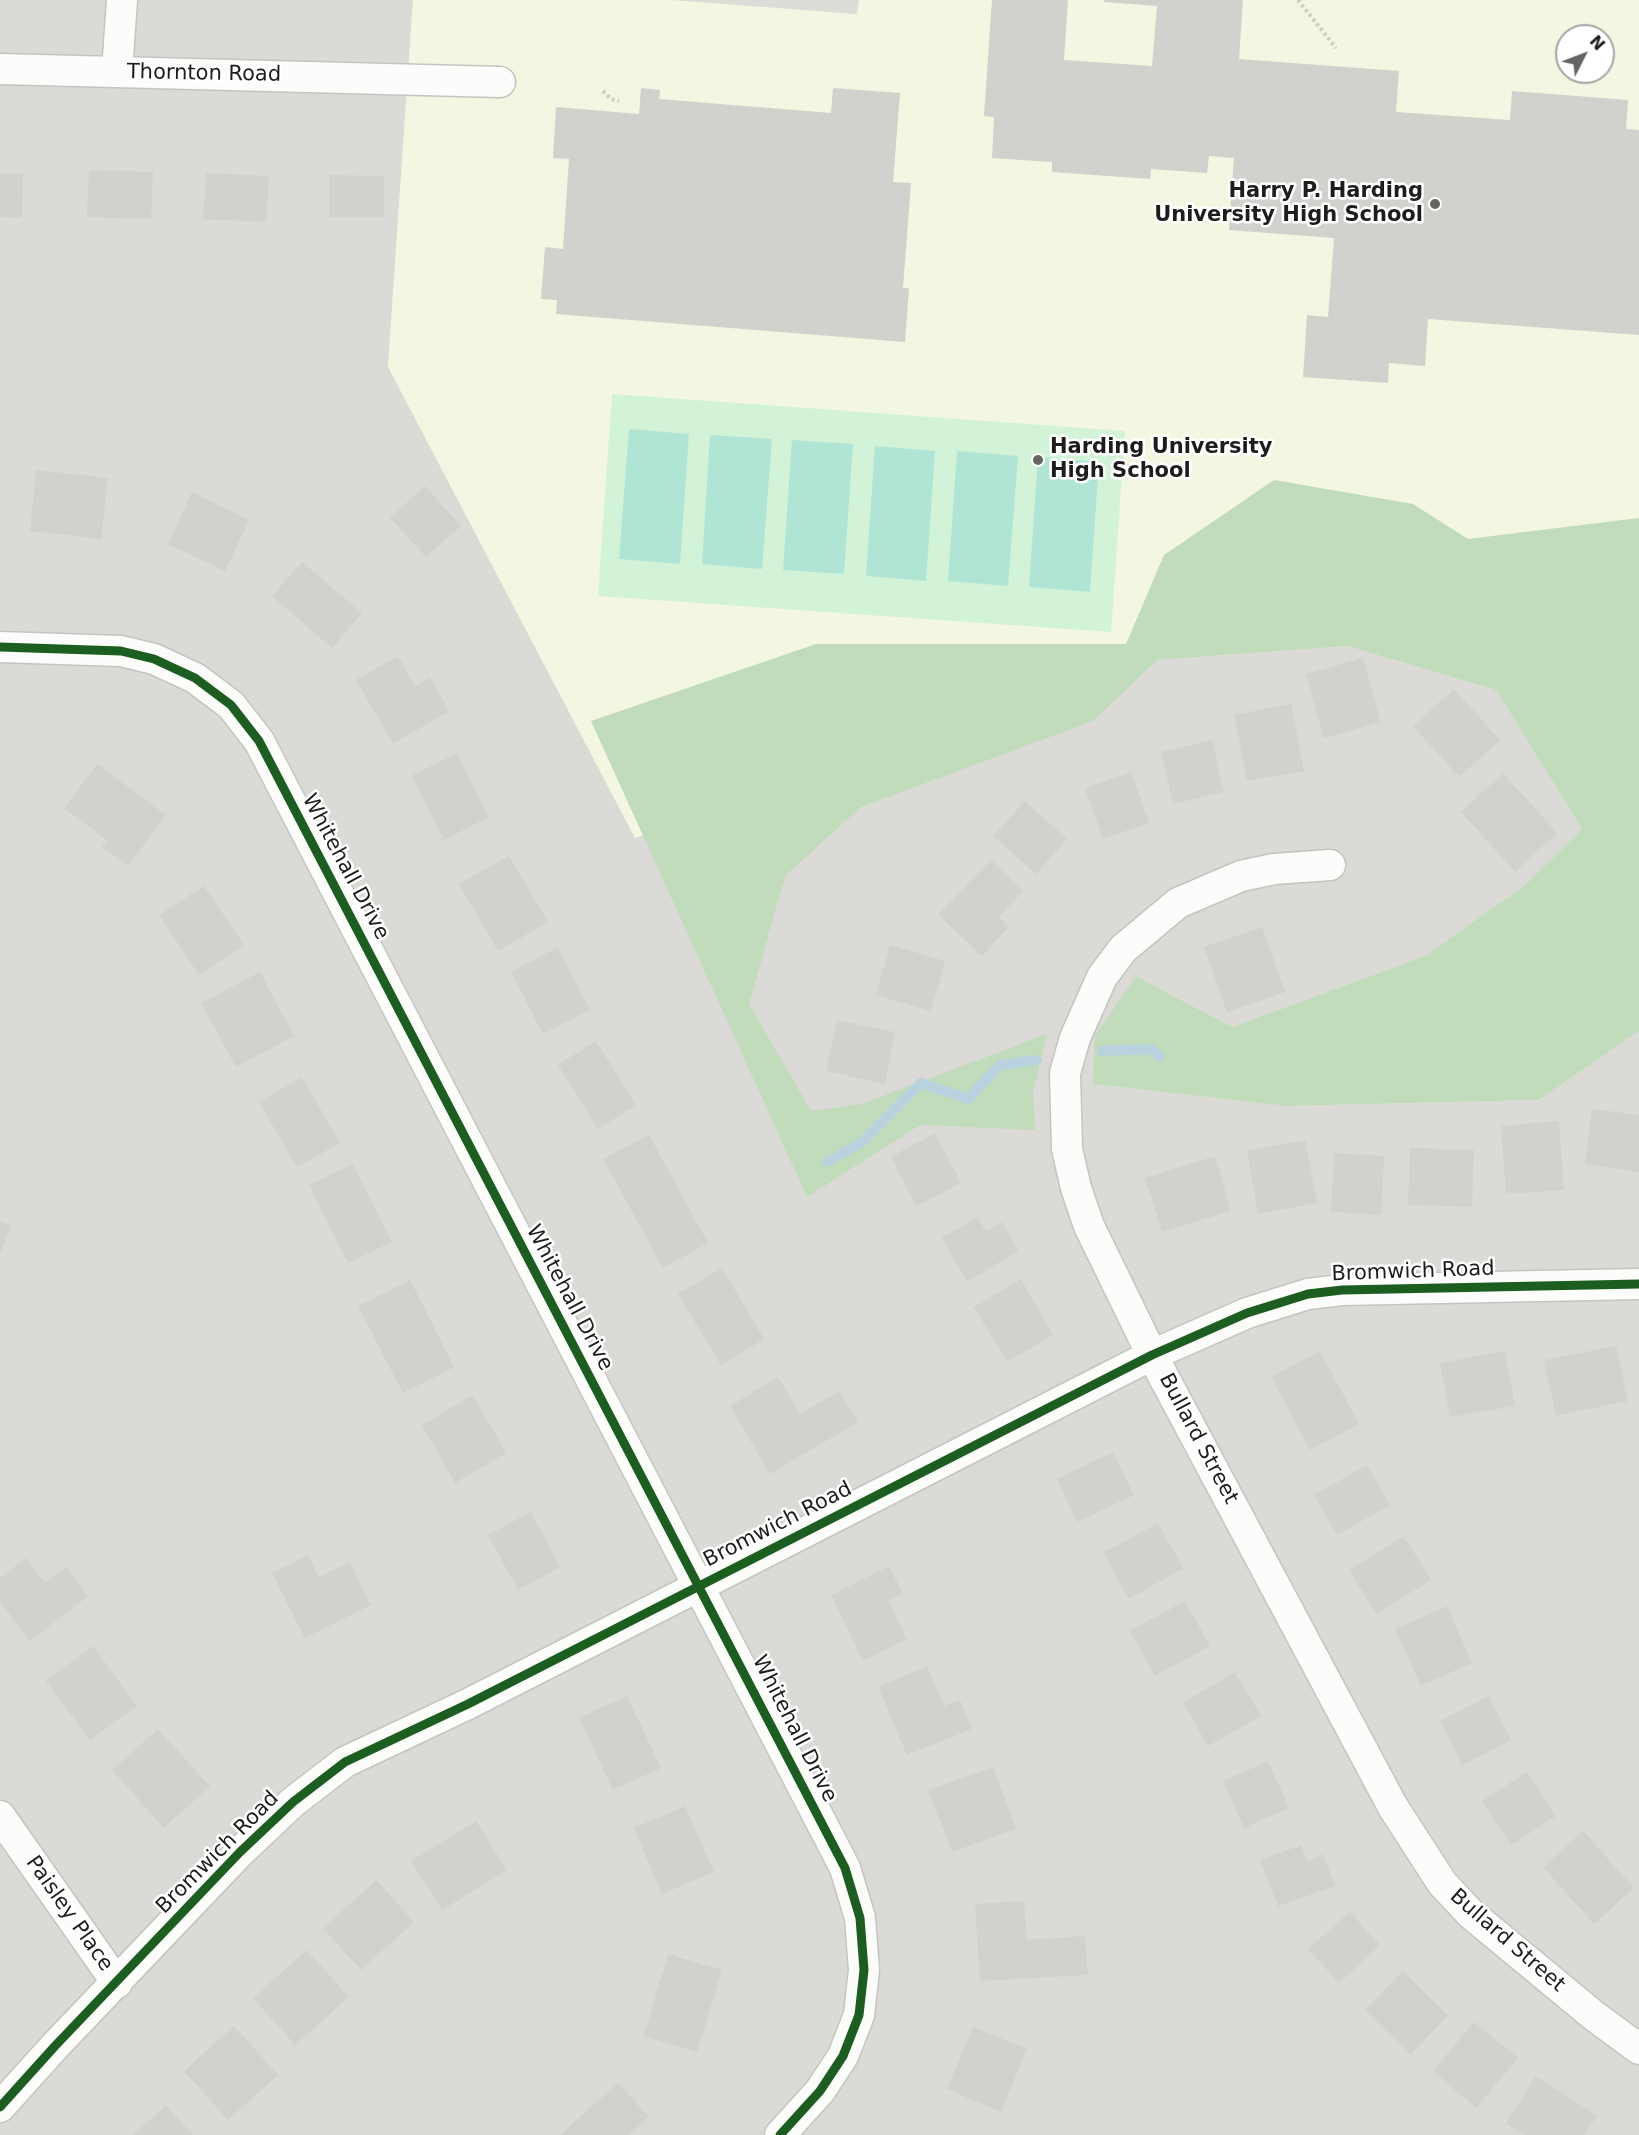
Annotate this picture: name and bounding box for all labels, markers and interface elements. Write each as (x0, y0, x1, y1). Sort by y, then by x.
north arrow (1555, 24, 1615, 84)
text: N (1586, 32, 1609, 54)
street label: Thornton Road (127, 60, 281, 88)
place label: Harry P. Harding University High School (1154, 179, 1423, 229)
marker: Harry P. Harding University High School (1428, 197, 1442, 211)
place label: Harding University High School (1050, 435, 1273, 485)
marker: Harding University High School (1031, 453, 1045, 467)
street label: Whitehall Drive (296, 790, 394, 944)
street label: Whitehall Drive (520, 1221, 618, 1375)
street label: Bromwich Road (1331, 1257, 1495, 1287)
street label: Bullard Street (1153, 1369, 1243, 1509)
street label: Bromwich Road (700, 1477, 856, 1573)
street label: Whitehall Drive (746, 1651, 842, 1807)
street label: Bromwich Road (151, 1786, 285, 1920)
street label: Paisley Place (20, 1851, 118, 1977)
street label: Bullard Street (1444, 1884, 1570, 1998)

